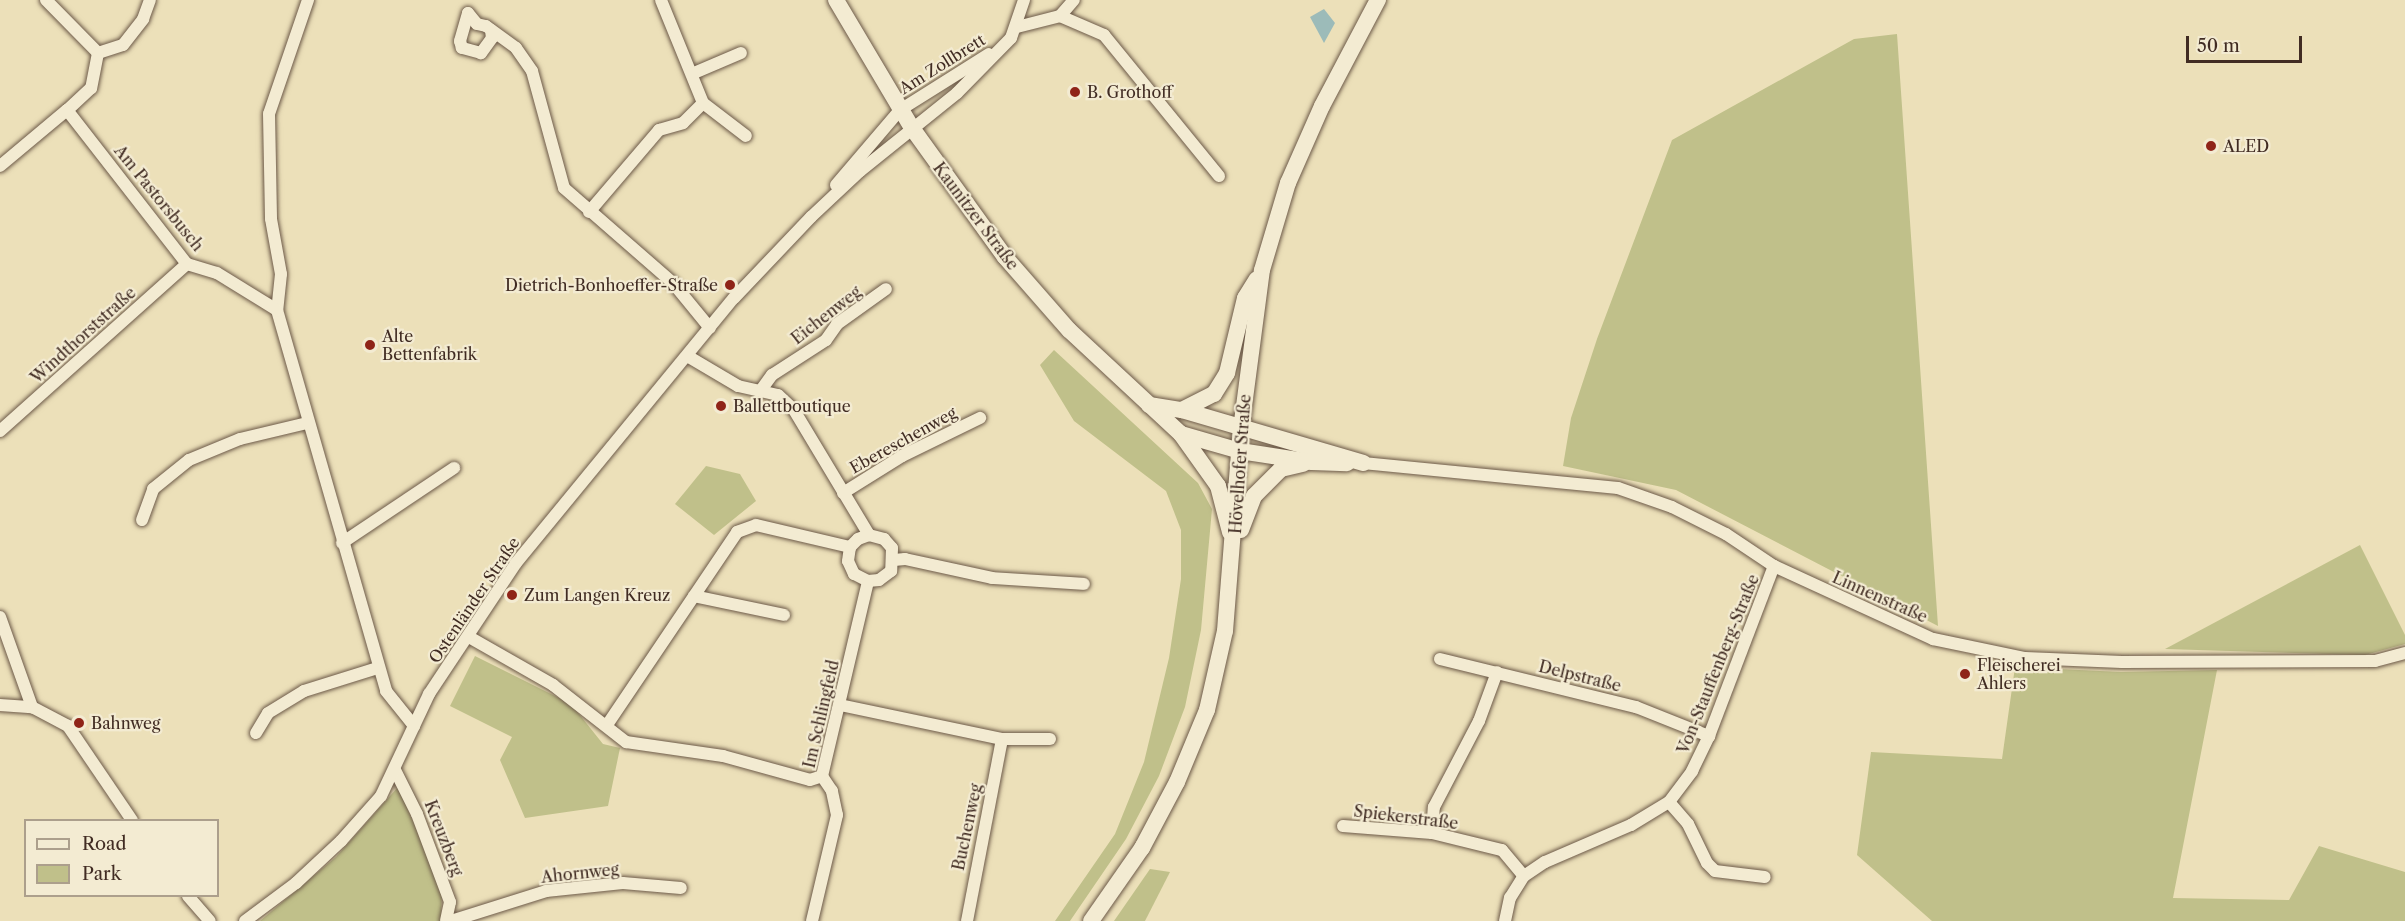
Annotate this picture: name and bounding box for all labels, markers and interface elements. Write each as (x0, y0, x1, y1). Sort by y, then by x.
scale bar (2189, 24, 2304, 62)
street label: Am Zollbrett (896, 30, 988, 98)
text: 50 m (2197, 35, 2240, 57)
place label: B. Grothoff (1087, 82, 1172, 102)
marker: B. Grothoff (1068, 85, 1082, 99)
place label: ALED (2223, 136, 2269, 156)
marker: ALED (2204, 139, 2218, 153)
street label: Am Pastorsbusch (110, 141, 208, 255)
street label: Kaunitzer Straße (929, 158, 1023, 274)
place label: Dietrich-Bonhoeffer-Straße (505, 275, 718, 295)
marker: Dietrich-Bonhoeffer-Straße (723, 278, 737, 292)
street label: Eichenweg (787, 282, 865, 348)
street label: Windthorststraße (27, 283, 139, 387)
place label: Alte Bettenfabrik (382, 326, 477, 364)
marker: Alte Bettenfabrik (363, 338, 377, 352)
street label: Hövelhofer Straße (1226, 393, 1254, 535)
place label: Ballettboutique (733, 396, 851, 416)
marker: Ballettboutique (714, 399, 728, 413)
street label: Ebereschenweg (846, 403, 960, 477)
street label: Ostenländer Straße (425, 533, 523, 667)
street label: Linnenstraße (1829, 567, 1931, 627)
street label: Von-Stauffenberg-Straße (1673, 571, 1763, 757)
place label: Zum Langen Kreuz (524, 585, 670, 605)
marker: Zum Langen Kreuz (505, 588, 519, 602)
place label: Fleischerei Ahlers (1977, 655, 2061, 693)
street label: Delpstraße (1537, 656, 1623, 696)
street label: Im Schlingfeld (799, 658, 843, 770)
marker: Fleischerei Ahlers (1958, 667, 1972, 681)
place label: Bahnweg (91, 713, 160, 733)
marker: Bahnweg (72, 716, 86, 730)
street label: Buchenweg (948, 782, 986, 872)
street label: Kreuzberg (421, 797, 467, 879)
street label: Spiekerstraße (1353, 801, 1459, 833)
legend (24, 819, 219, 897)
text: Road (82, 833, 127, 855)
street label: Ahornweg (540, 859, 620, 887)
text: Park (82, 863, 121, 885)

